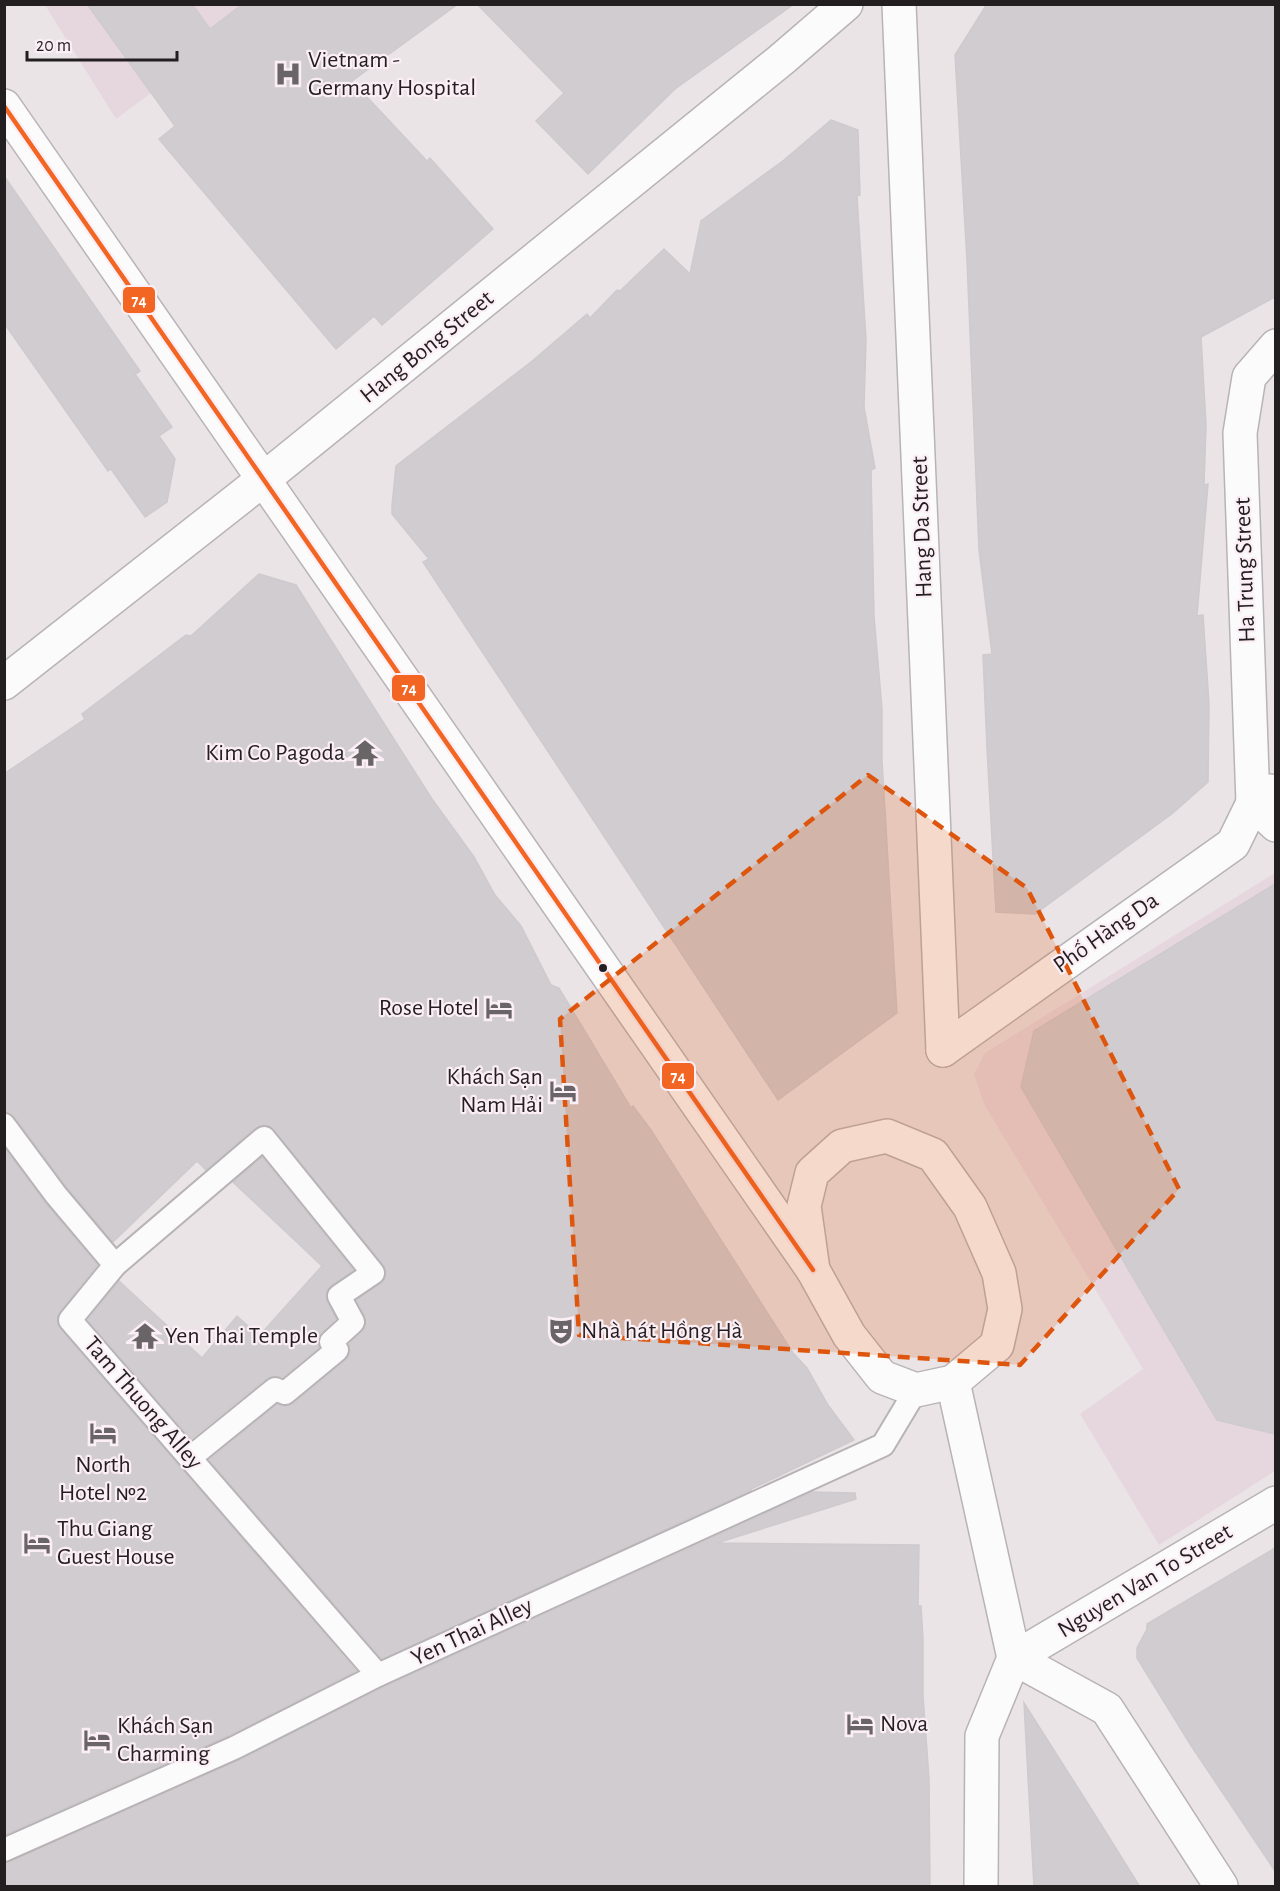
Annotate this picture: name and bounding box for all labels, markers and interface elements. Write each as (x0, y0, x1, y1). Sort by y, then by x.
scale bar (27, 24, 177, 62)
text: 20 m (36, 37, 71, 55)
place label: Vietnam - Germany Hospital (308, 48, 476, 100)
hospital icon: Vietnam - Germany Hospital (273, 59, 303, 89)
line badge: 74 (122, 286, 156, 314)
street label: Hang Bong Street (356, 286, 498, 408)
text: 74 (132, 293, 146, 309)
street label: Hang Da Street (908, 455, 936, 598)
street label: Ha Trung Street (1230, 497, 1260, 643)
line badge: 74 (391, 674, 426, 702)
text: 74 (402, 681, 416, 697)
temple icon: Kim Co Pagoda (350, 738, 380, 768)
place label: Kim Co Pagoda (205, 741, 345, 765)
street label: Phố Hàng Da (1049, 888, 1163, 978)
unlabelled marker (597, 962, 609, 974)
hotel icon: Rose Hotel (484, 993, 514, 1023)
place label: Rose Hotel (379, 996, 479, 1020)
line badge: 74 (661, 1062, 695, 1090)
place label: Khách Sạn Nam Hải (447, 1065, 543, 1117)
text: 74 (671, 1069, 685, 1085)
hotel icon: Khách Sạn Nam Hải (548, 1076, 578, 1106)
theatre icon: Nhà hát Hồng Hà (546, 1316, 576, 1346)
place label: Nhà hát Hồng Hà (581, 1319, 743, 1343)
temple icon: Yen Thai Temple (130, 1321, 160, 1351)
place label: Yen Thai Temple (165, 1324, 318, 1348)
street label: Tam Thuong Alley (79, 1332, 207, 1474)
hotel icon: North Hotel №2 (88, 1418, 118, 1448)
place label: North Hotel №2 (59, 1453, 147, 1505)
place label: Thu Giang Guest House (57, 1517, 175, 1569)
street label: Nguyen Van To Street (1054, 1519, 1237, 1642)
hotel icon: Thu Giang Guest House (22, 1528, 52, 1558)
street label: Yen Thai Alley (408, 1594, 536, 1670)
hotel icon: Nova (845, 1709, 875, 1739)
place label: Nova (880, 1712, 928, 1736)
place label: Khách Sạn Charming (117, 1714, 213, 1766)
hotel icon: Khách Sạn Charming (82, 1725, 112, 1755)

